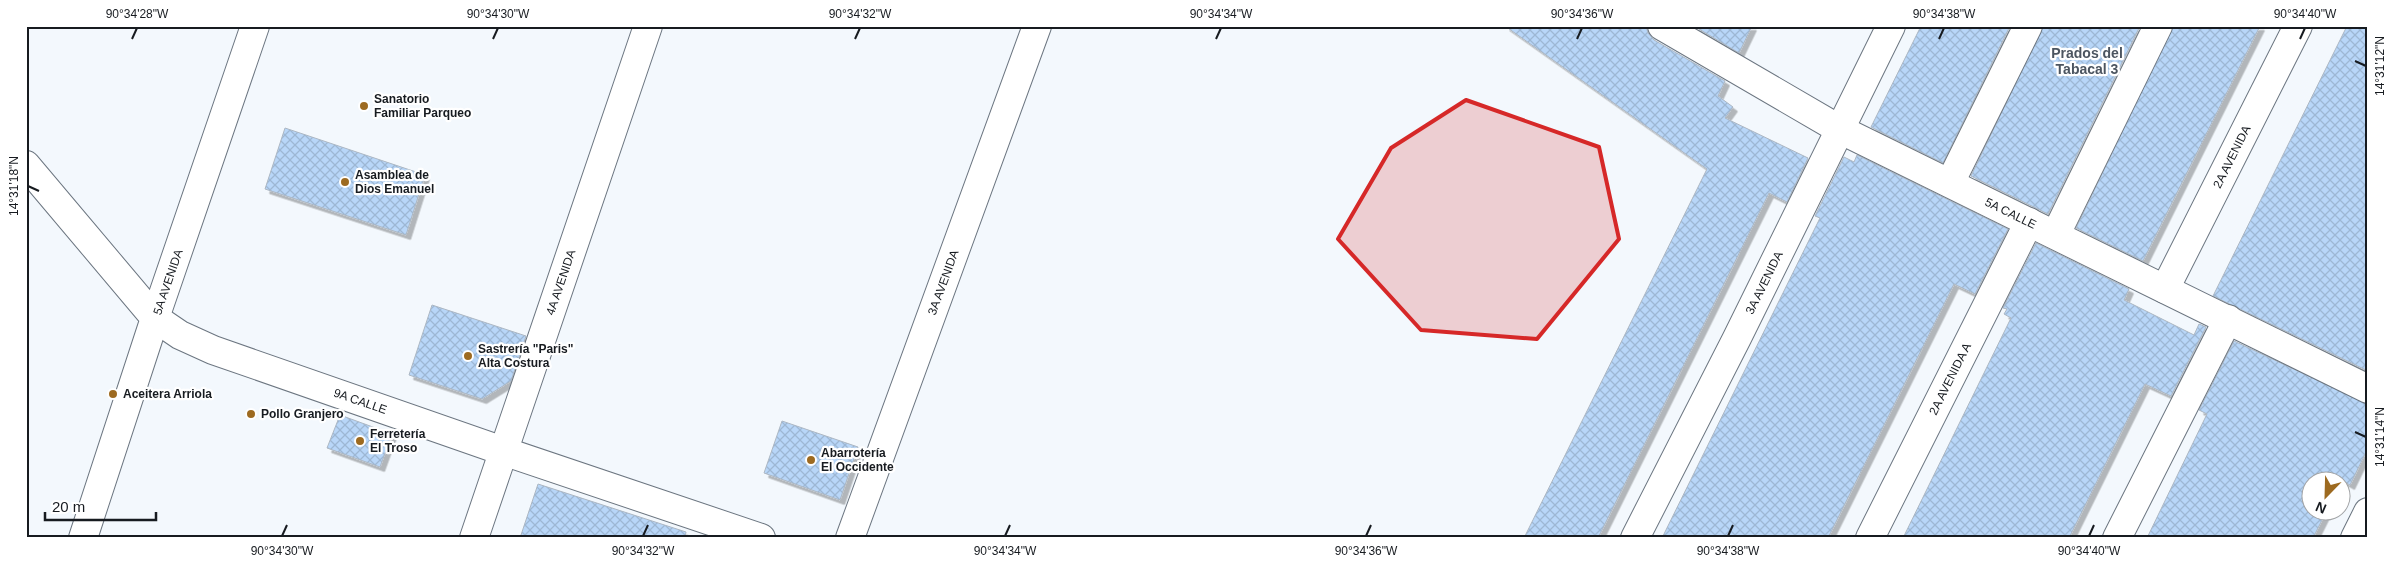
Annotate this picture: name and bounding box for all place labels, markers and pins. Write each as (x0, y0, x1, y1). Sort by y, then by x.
place label: Sanatorio Familiar Parqueo (374, 92, 471, 120)
marker: Sanatorio Familiar Parqueo (358, 100, 370, 112)
place label: Asamblea de Dios Emanuel (355, 168, 434, 196)
marker: Asamblea de Dios Emanuel (339, 176, 351, 188)
place label: Sastrería "Paris" Alta Costura (478, 342, 573, 370)
marker: Sastrería "Paris" Alta Costura (462, 350, 474, 362)
place label: Aceitera Arriola (123, 387, 212, 401)
marker: Aceitera Arriola (107, 388, 119, 400)
place label: Pollo Granjero (261, 407, 344, 421)
marker: Pollo Granjero (245, 408, 257, 420)
place label: Ferretería El Troso (370, 427, 426, 455)
marker: Ferretería El Troso (354, 435, 366, 447)
place label: Abarrotería El Occidente (821, 446, 894, 474)
marker: Abarrotería El Occidente (805, 454, 817, 466)

